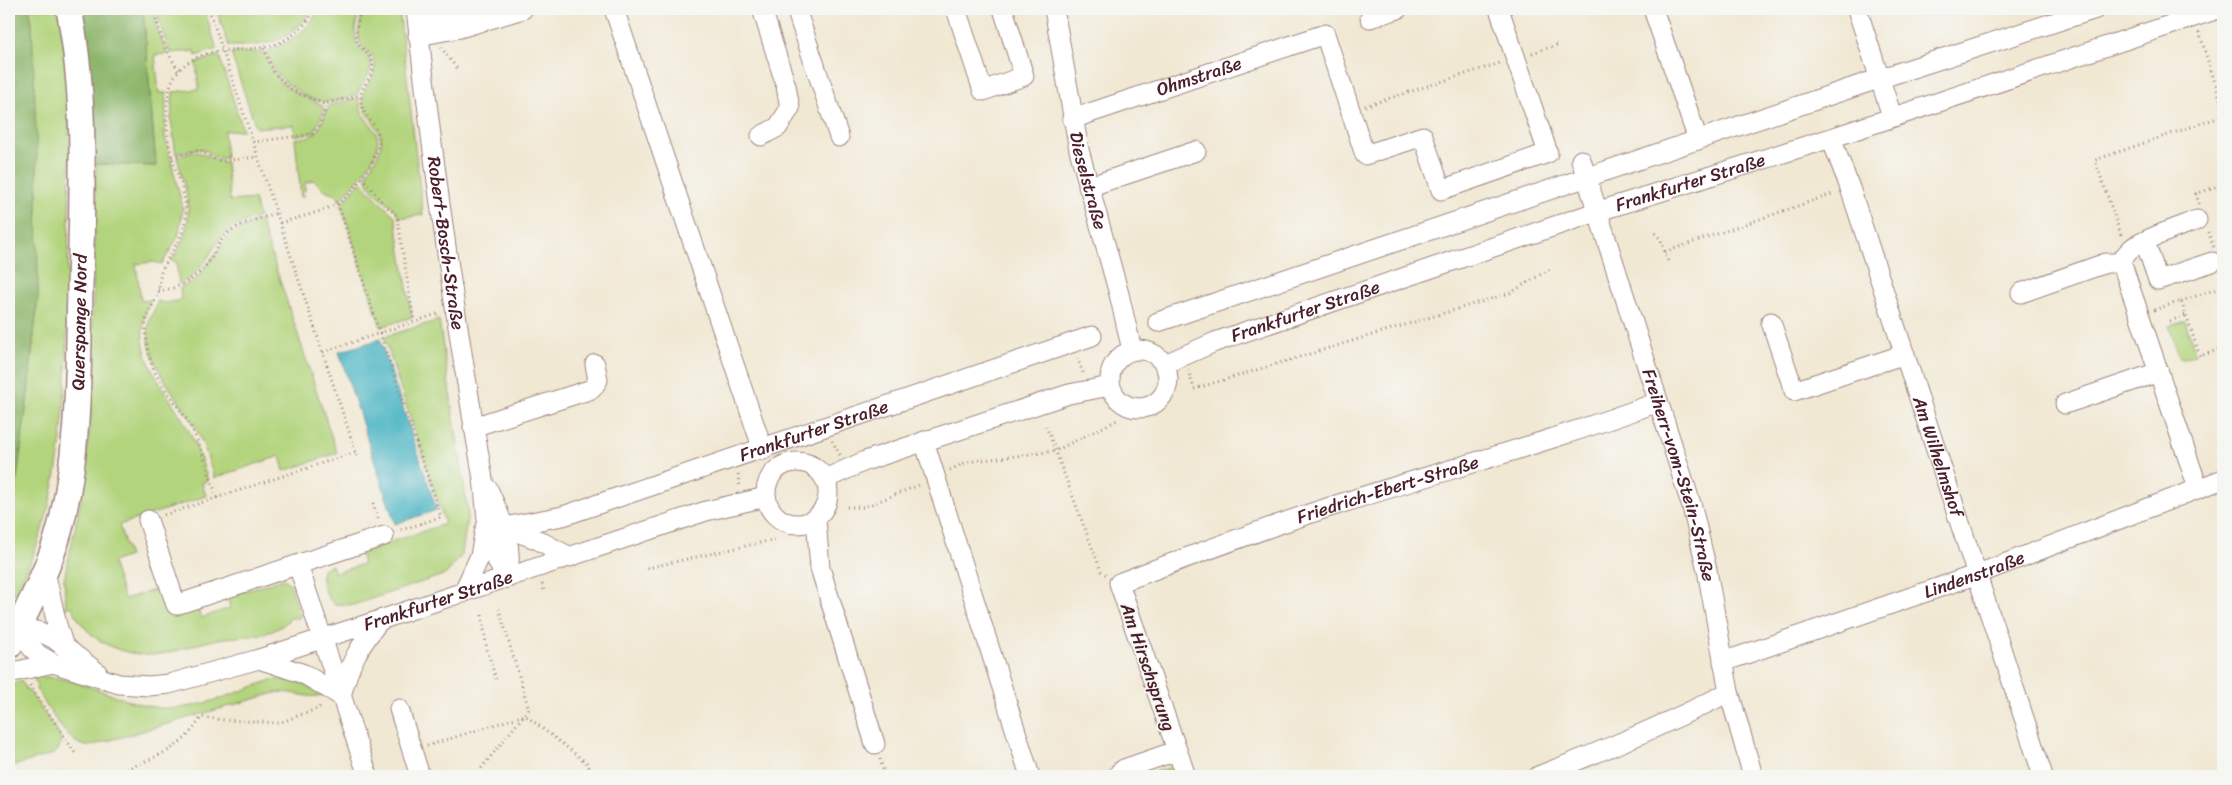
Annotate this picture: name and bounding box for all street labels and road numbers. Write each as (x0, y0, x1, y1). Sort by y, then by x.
street label: Ohmstraße (1152, 47, 1246, 106)
street label: Dieselstraße (1060, 129, 1116, 233)
street label: Frankfurter Straße (1611, 144, 1769, 221)
street label: Robert-Bosch-Straße (418, 154, 474, 332)
street label: Querspange Nord (62, 252, 97, 391)
street label: Frankfurter Straße (1226, 271, 1384, 352)
street label: Freiherr-vom-Stein-Straße (1633, 364, 1725, 584)
street label: Frankfurter Straße (735, 390, 893, 471)
street label: Am Wilhelmshof (1903, 391, 1974, 523)
street label: Friedrich-Ebert-Straße (1292, 446, 1483, 533)
street label: Lindenstraße (1919, 541, 2030, 608)
street label: Frankfurter Straße (359, 561, 517, 640)
street label: Am Hirschsprung (1111, 598, 1185, 736)

